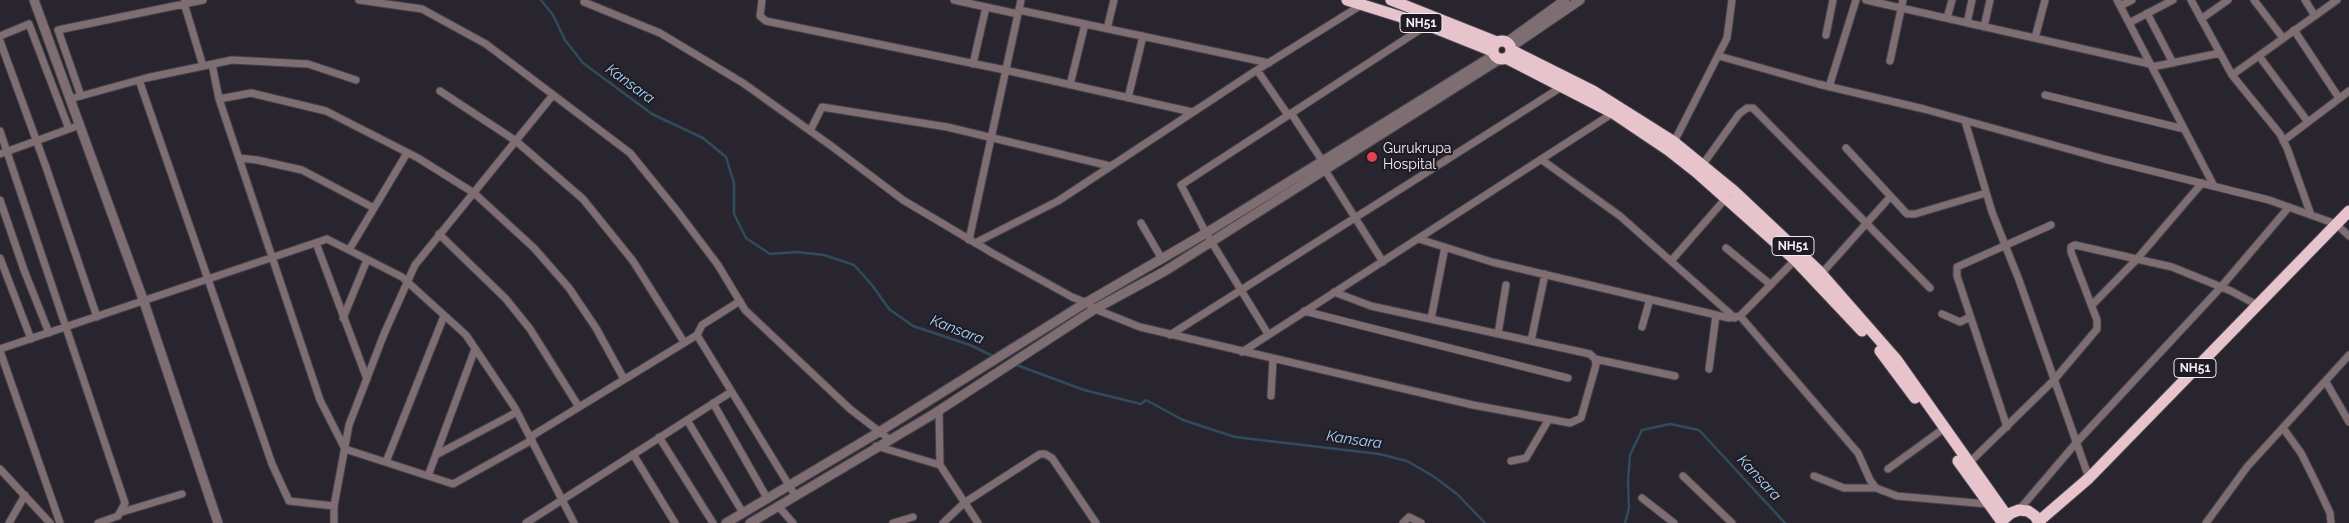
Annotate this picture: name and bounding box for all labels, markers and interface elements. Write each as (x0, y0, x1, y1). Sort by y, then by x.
road number: NH51 (1400, 13, 1442, 32)
water label: Kansara (602, 60, 658, 108)
place label: Gurukrupa Hospital (1383, 141, 1451, 174)
marker: Gurukrupa Hospital (1365, 150, 1379, 164)
road number: NH51 (1772, 237, 1814, 256)
water label: Kansara (928, 312, 986, 348)
road number: NH51 (2174, 358, 2216, 378)
water label: Kansara (1325, 427, 1383, 453)
water label: Kansara (1733, 451, 1785, 505)

